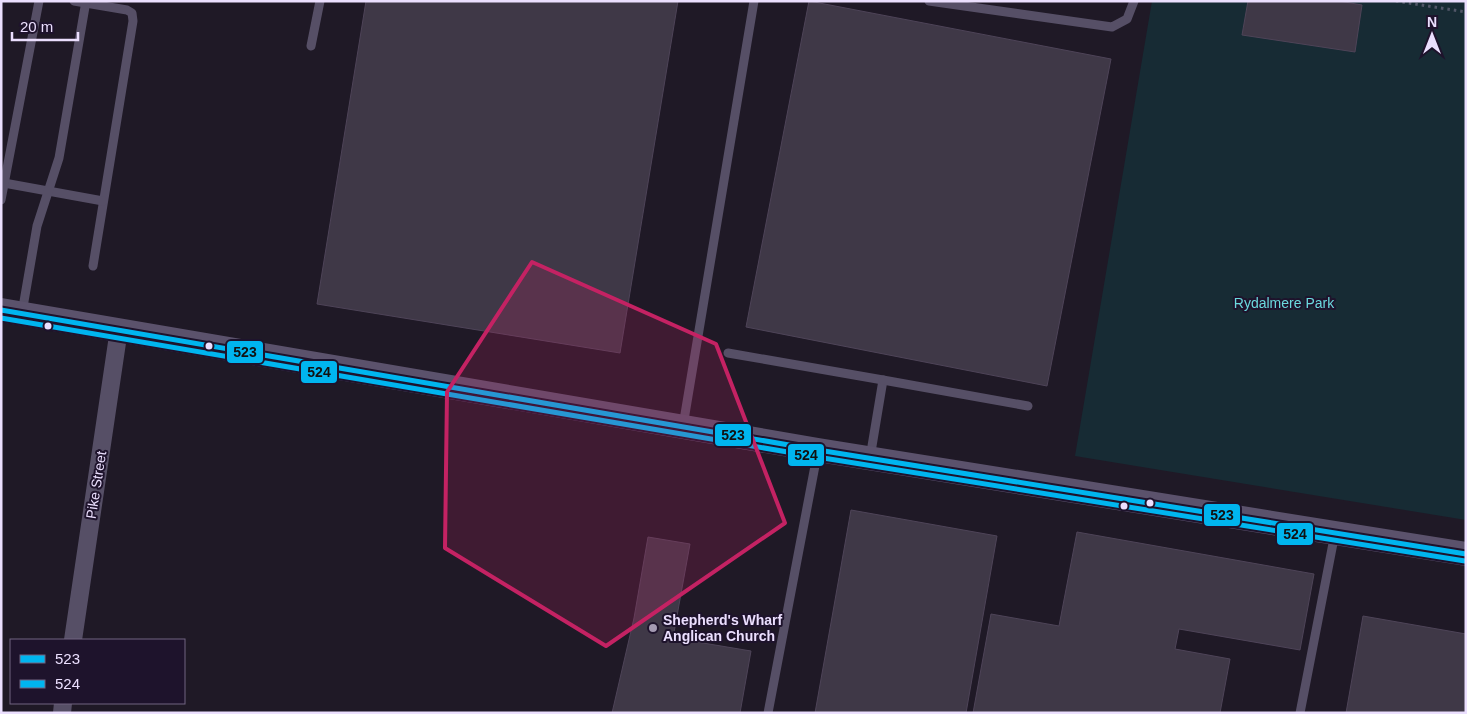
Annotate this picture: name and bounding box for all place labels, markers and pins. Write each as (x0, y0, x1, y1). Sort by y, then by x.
unlabelled marker (43, 321, 53, 331)
unlabelled marker (204, 341, 214, 351)
unlabelled marker (1145, 498, 1155, 508)
unlabelled marker (1119, 501, 1129, 511)
place label: Shepherd's Wharf Anglican Church (663, 612, 783, 644)
marker: Shepherd's Wharf Anglican Church (647, 622, 659, 634)

